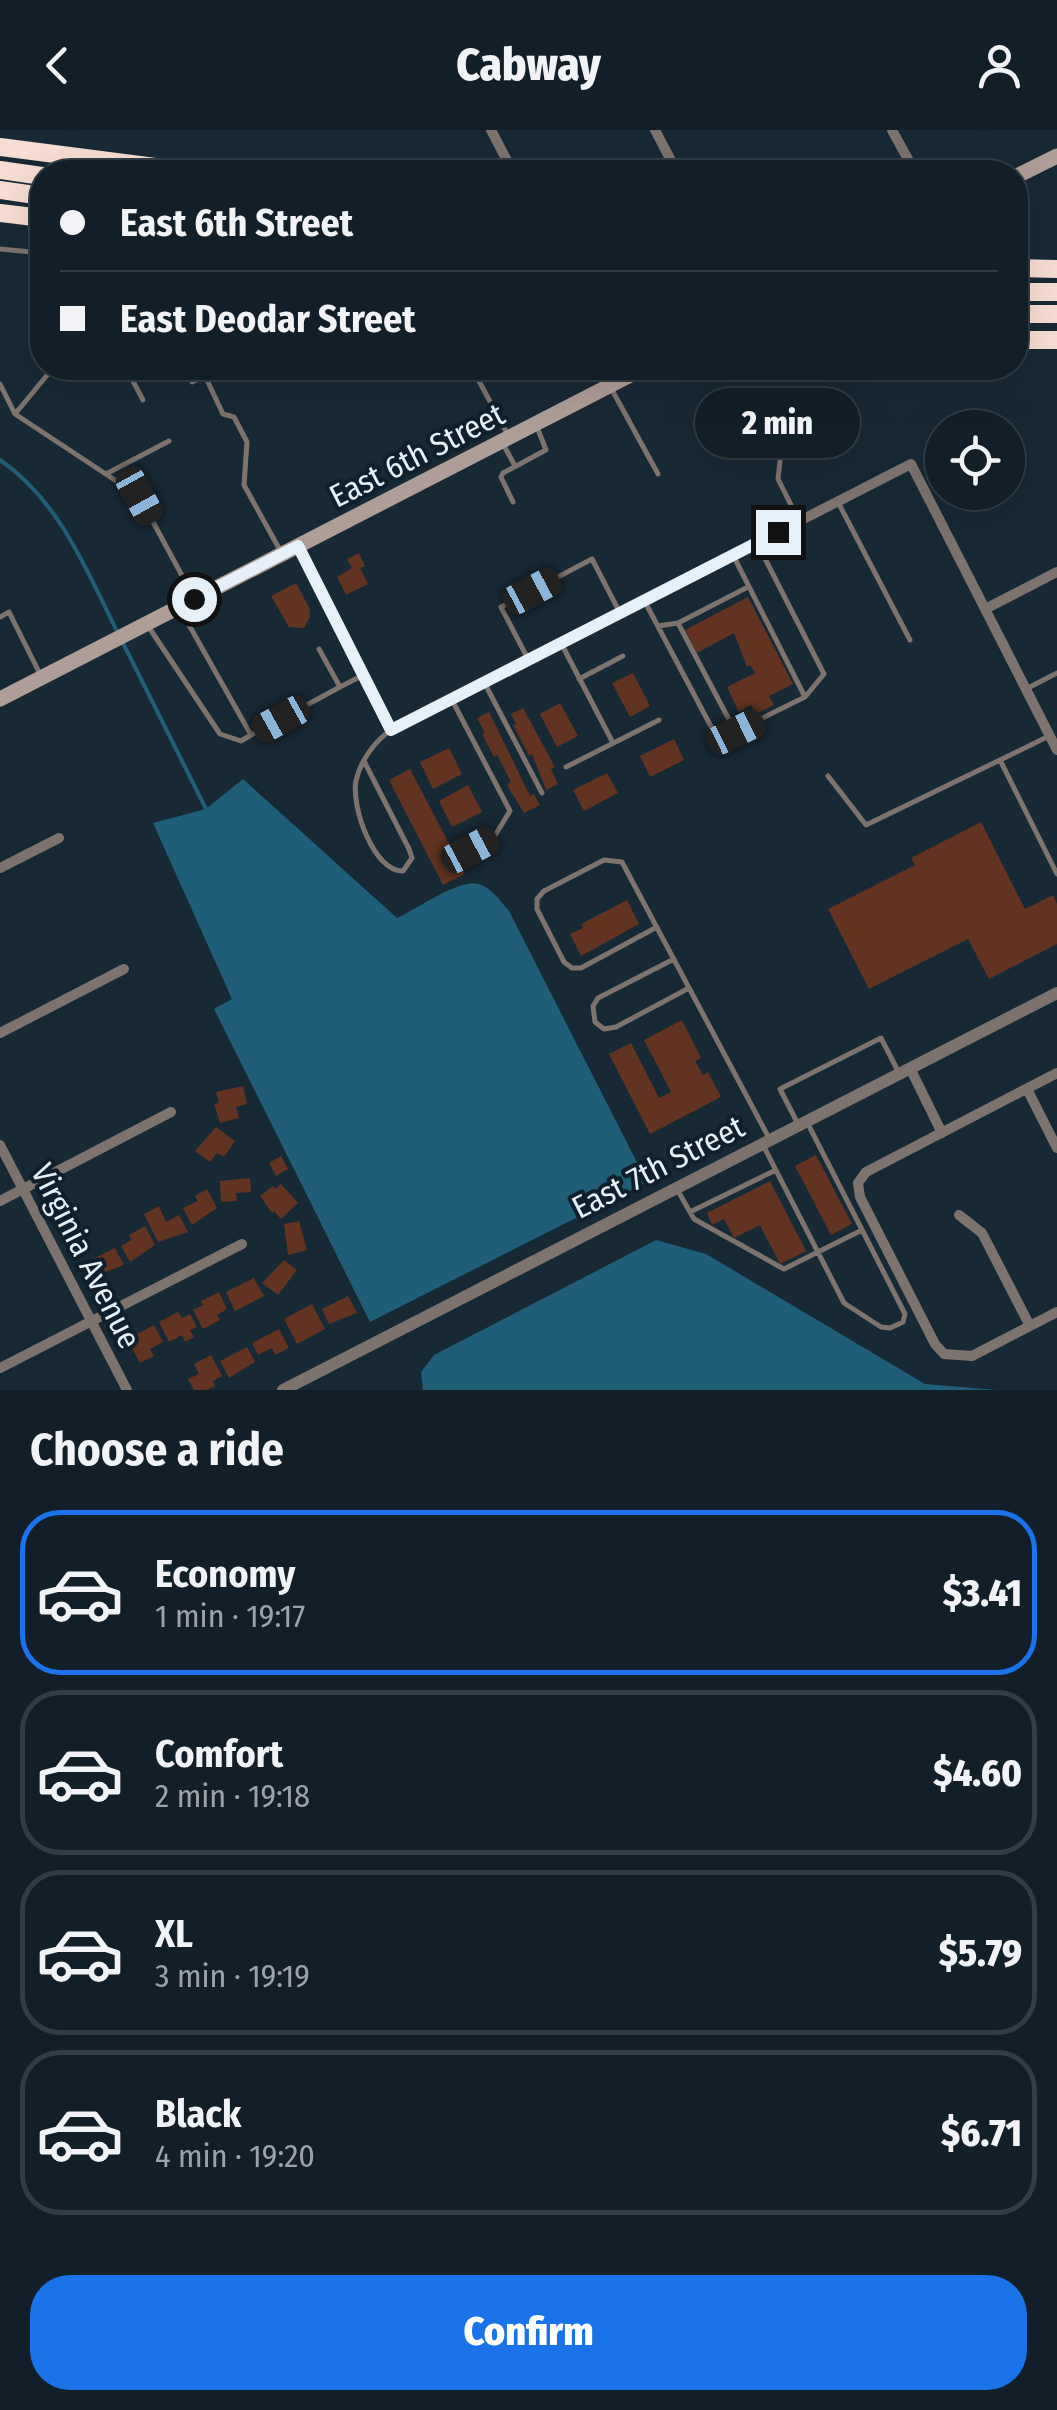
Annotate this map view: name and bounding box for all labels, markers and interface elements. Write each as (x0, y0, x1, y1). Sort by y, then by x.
icon: back (30, 38, 85, 93)
text: Cabway (456, 38, 601, 92)
icon: person (972, 38, 1027, 93)
text: East 6th Street (120, 200, 353, 246)
text: East Deodar Street (120, 296, 416, 342)
callout: 2 min (696, 387, 860, 457)
street label: East 6th Street (323, 394, 511, 515)
text: 2 min (742, 404, 813, 442)
map controls (925, 410, 1025, 510)
button: locate (925, 410, 1025, 510)
car (111, 462, 167, 530)
route end (756, 510, 801, 555)
car (498, 564, 566, 618)
route start (172, 577, 217, 622)
car (247, 691, 315, 747)
car (702, 705, 770, 759)
car (436, 823, 504, 877)
street label: East 7th Street (566, 1107, 751, 1227)
street label: Virginia Avenue (23, 1157, 149, 1355)
text: Choose a ride (30, 1423, 284, 1477)
icon: car (35, 1548, 125, 1638)
text: Economy (155, 1551, 295, 1597)
text: $3.41 (943, 1570, 1022, 1616)
text: 1 min · 19:17 (155, 1597, 305, 1635)
icon: car (35, 1728, 125, 1818)
text: Comfort (155, 1731, 283, 1777)
text: $4.60 (933, 1750, 1022, 1796)
text: 2 min · 19:18 (155, 1777, 310, 1815)
icon: car (35, 1908, 125, 1998)
text: XL (155, 1911, 193, 1957)
text: $5.79 (939, 1930, 1022, 1976)
text: 3 min · 19:19 (155, 1957, 310, 1995)
icon: car (35, 2088, 125, 2178)
text: Black (155, 2091, 241, 2137)
text: $6.71 (941, 2110, 1022, 2156)
text: 4 min · 19:20 (155, 2137, 315, 2175)
button: Confirm (30, 2275, 1027, 2390)

